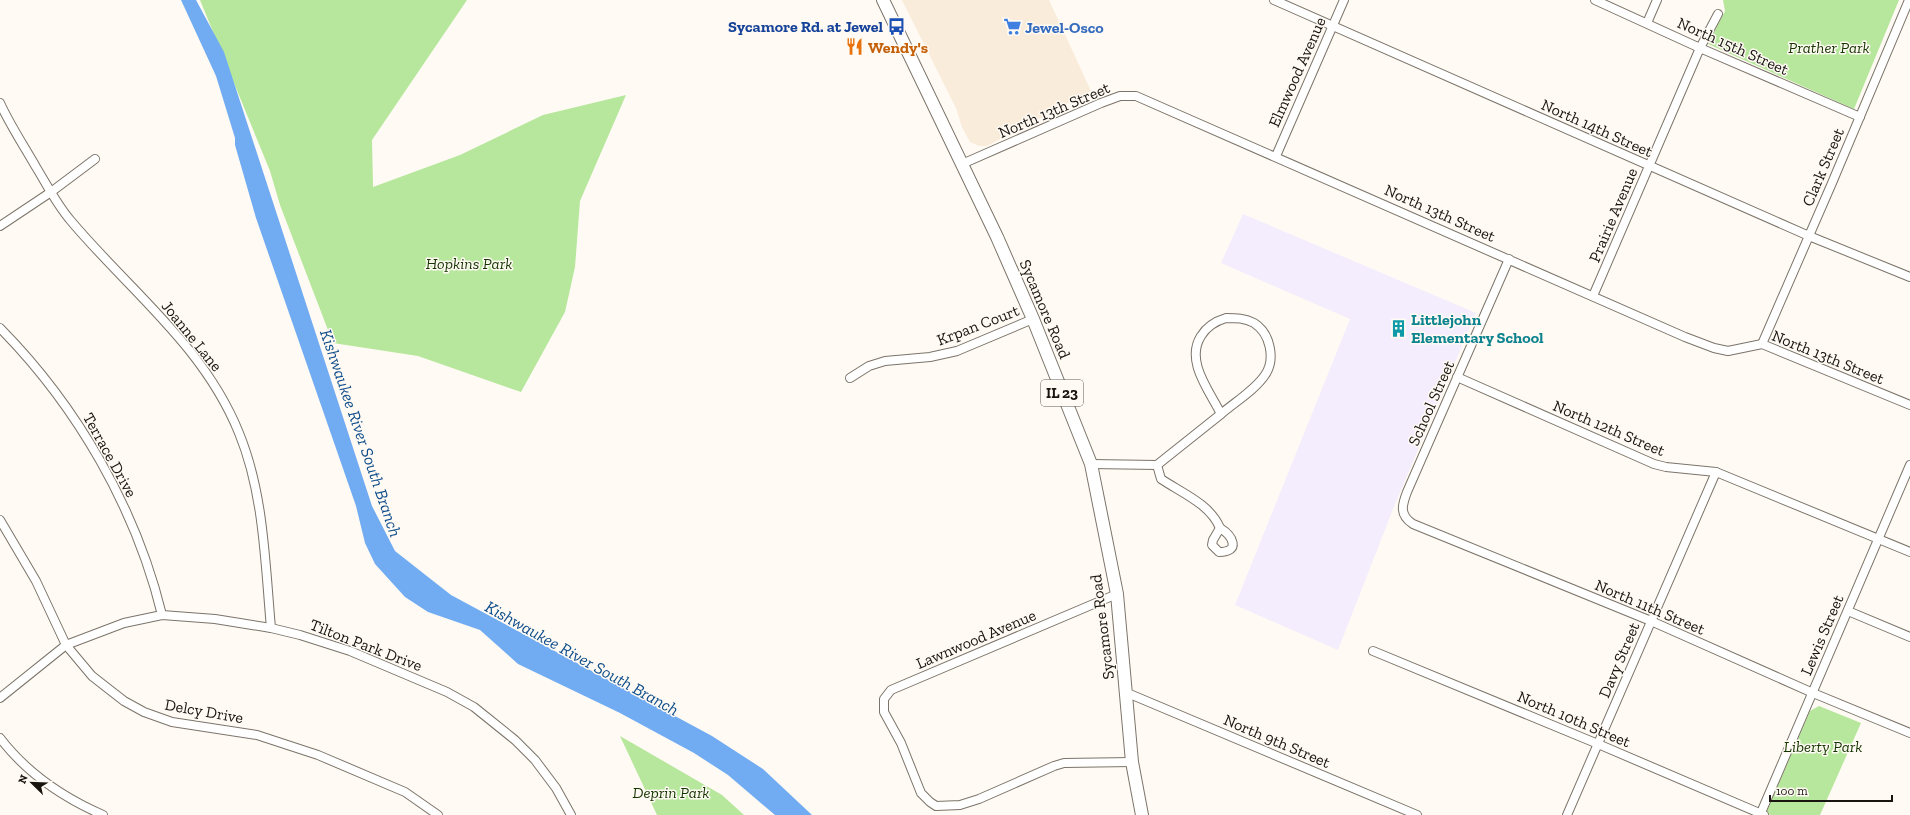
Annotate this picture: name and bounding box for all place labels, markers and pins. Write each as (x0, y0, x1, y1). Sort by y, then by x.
bus stop icon: Sycamore Rd. at Jewel (886, 16, 906, 36)
place label: Sycamore Rd. at Jewel (728, 17, 883, 36)
supermarket icon: Jewel-Osco (1002, 17, 1022, 37)
place label: Jewel-Osco (1025, 18, 1104, 37)
restaurant icon: Wendy's (845, 37, 865, 57)
place label: Wendy's (868, 38, 928, 57)
place label: Littlejohn Elementary School (1411, 310, 1544, 347)
building icon: Littlejohn Elementary School (1388, 318, 1408, 338)

